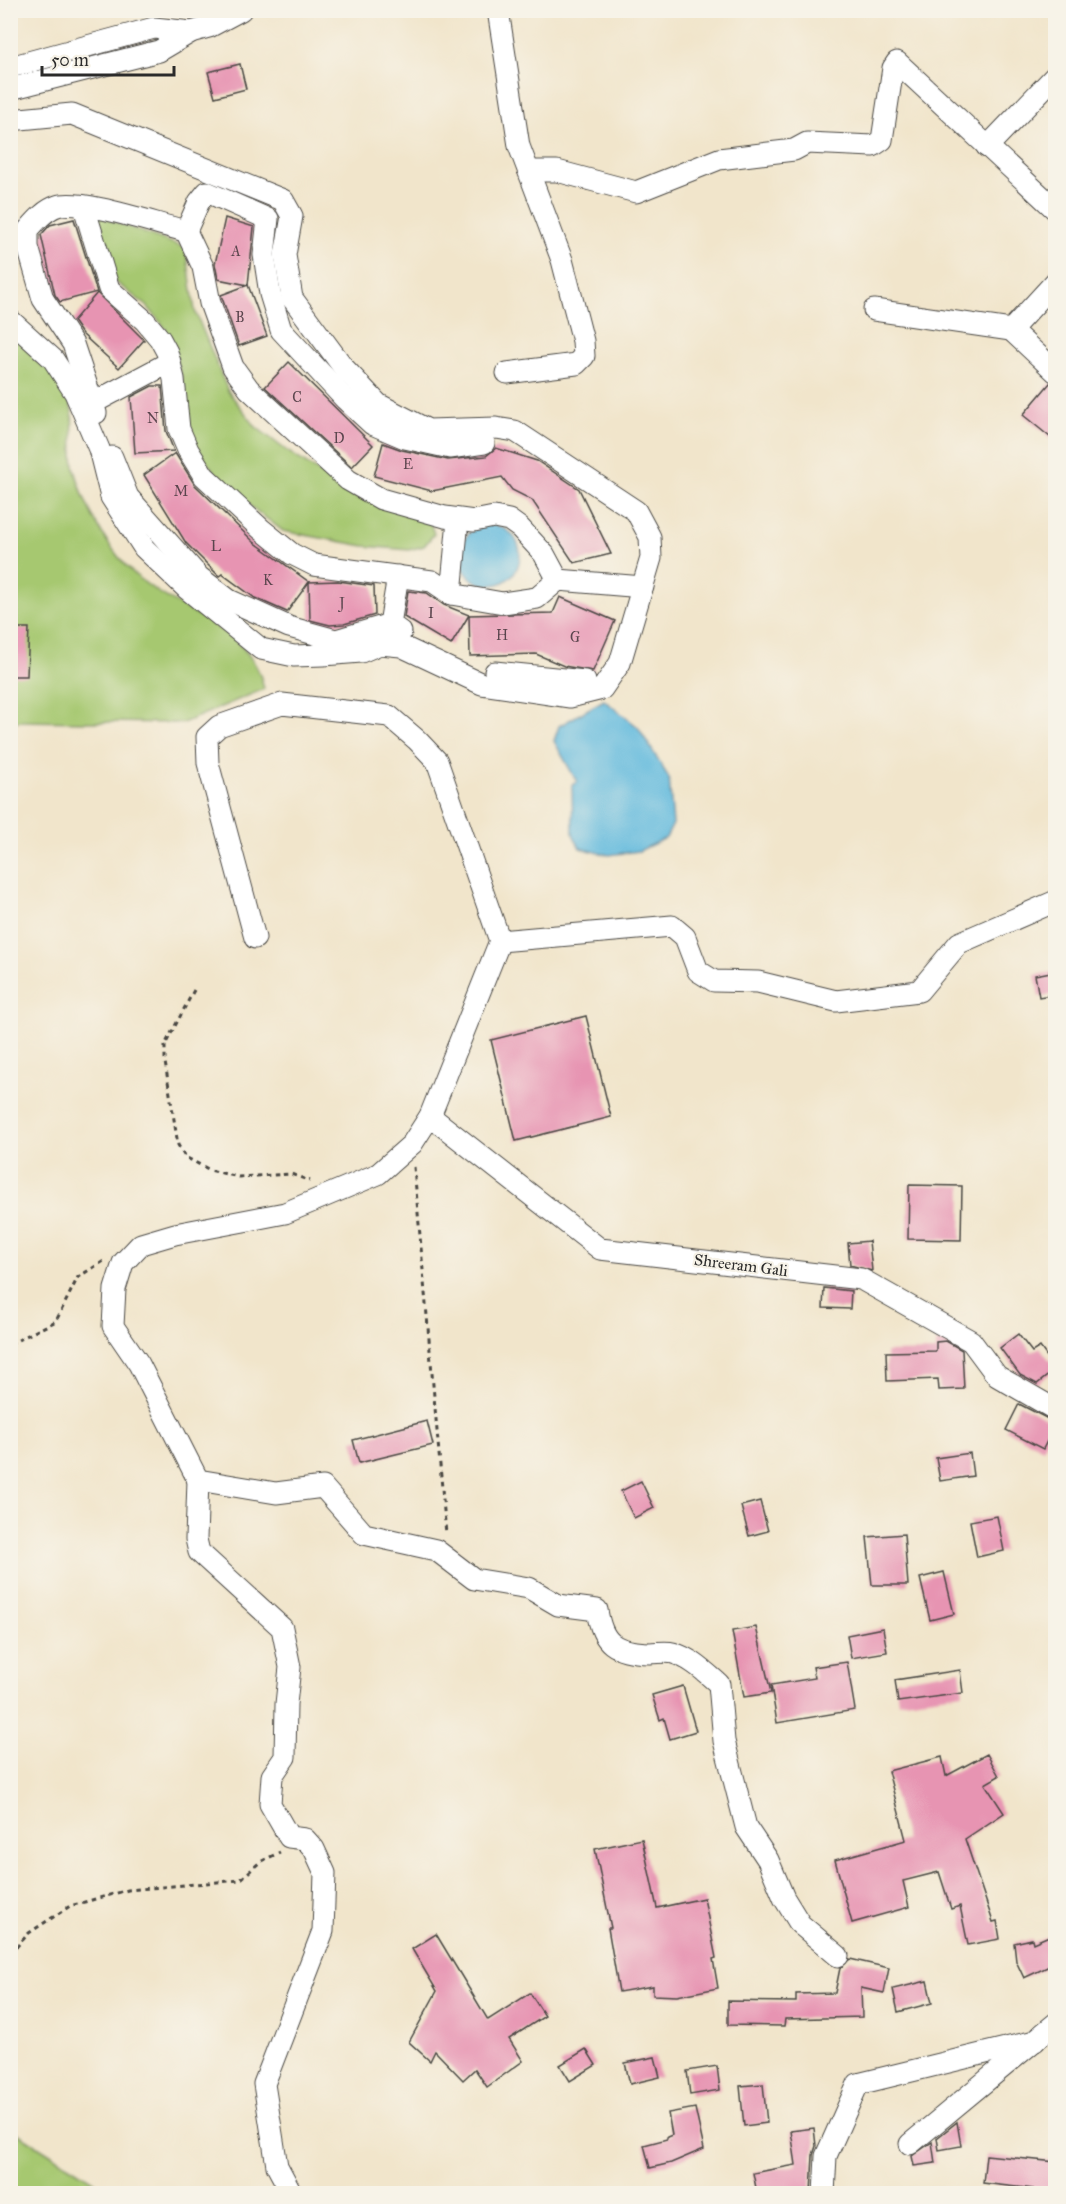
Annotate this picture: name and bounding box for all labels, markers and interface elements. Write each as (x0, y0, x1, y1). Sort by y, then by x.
scale bar (42, 39, 174, 77)
text: 50 m (51, 49, 89, 71)
house number: A (230, 243, 241, 260)
house number: B (235, 309, 245, 326)
house number: C (292, 389, 302, 406)
house number: N (147, 410, 159, 427)
house number: D (333, 430, 345, 447)
house number: E (403, 456, 413, 473)
house number: M (174, 483, 188, 500)
house number: L (211, 538, 222, 555)
house number: K (263, 572, 274, 589)
house number: J (337, 595, 345, 613)
house number: I (428, 605, 434, 622)
house number: H (496, 627, 508, 644)
house number: G (570, 629, 580, 646)
street label: Shreeram Gali (693, 1250, 789, 1280)

